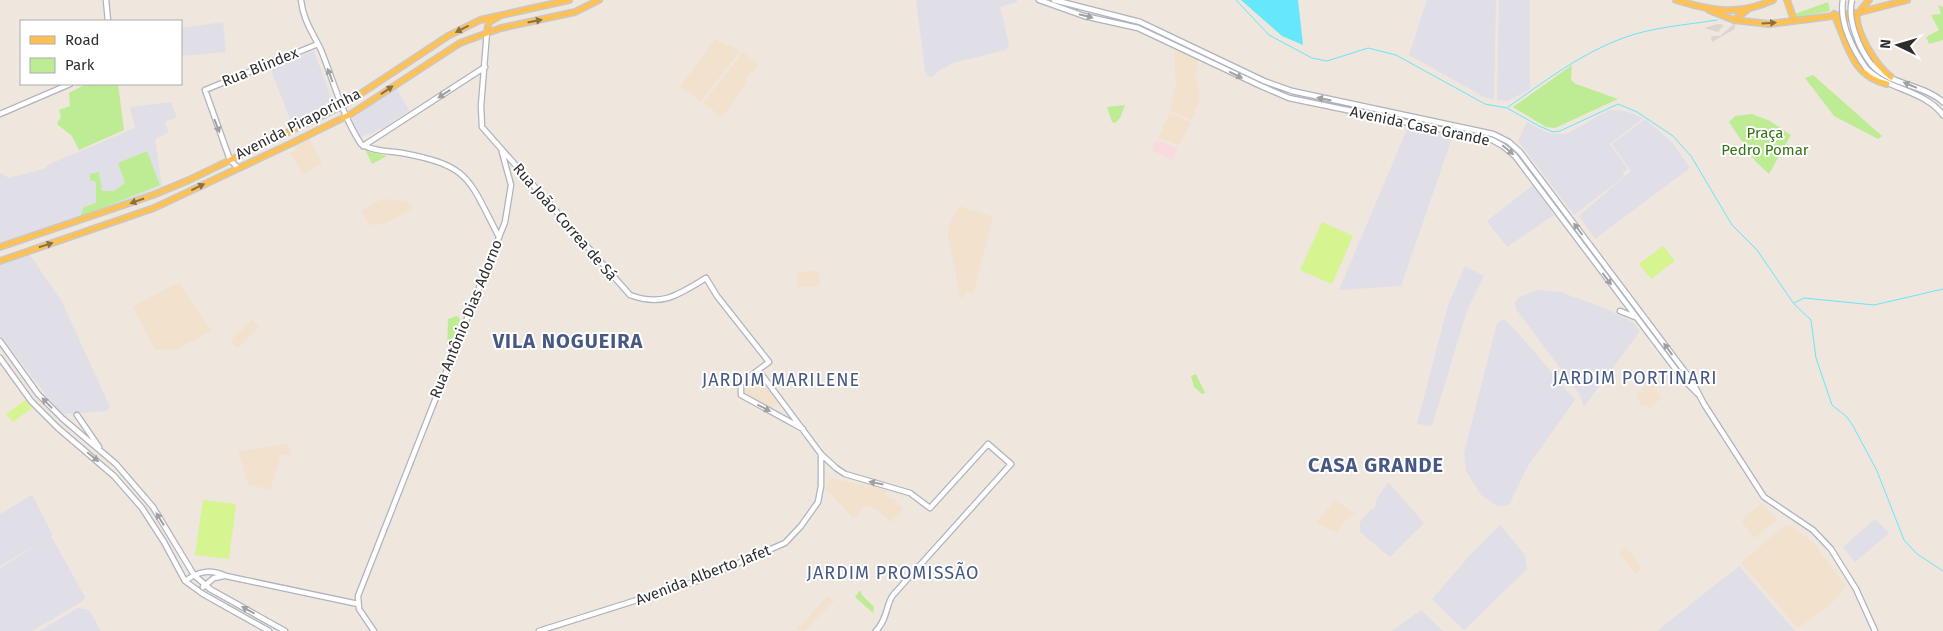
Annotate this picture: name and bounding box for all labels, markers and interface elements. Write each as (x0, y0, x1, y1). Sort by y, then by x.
one-way arrow (1078, 12, 1093, 20)
one-way arrow (527, 16, 543, 24)
one-way arrow (1762, 19, 1778, 27)
legend (20, 20, 182, 85)
north arrow (1873, 20, 1923, 70)
one-way arrow (454, 25, 469, 33)
text: Road (65, 31, 100, 49)
text: N (1877, 39, 1894, 49)
street label: Rua Blindex (219, 43, 301, 90)
text: Park (65, 56, 95, 74)
one-way arrow (326, 67, 334, 82)
one-way arrow (1229, 71, 1243, 79)
one-way arrow (1903, 81, 1917, 89)
street label: Avenida Piraporinha (232, 85, 364, 163)
one-way arrow (380, 85, 394, 95)
one-way arrow (437, 89, 450, 99)
one-way arrow (1316, 95, 1331, 103)
street label: Avenida Casa Grande (1349, 102, 1491, 150)
one-way arrow (213, 119, 221, 134)
park label: Praça Pedro Pomar (1721, 124, 1809, 159)
one-way arrow (1502, 145, 1515, 156)
street label: Rua João Correa de Sá (509, 160, 621, 284)
one-way arrow (191, 183, 205, 191)
one-way arrow (129, 197, 144, 205)
one-way arrow (1573, 223, 1584, 236)
street label: Rua Antônio Dias Adorno (426, 237, 506, 401)
one-way arrow (39, 241, 54, 249)
one-way arrow (1602, 272, 1613, 285)
district label: VILA NOGUEIRA (492, 329, 643, 353)
one-way arrow (1663, 342, 1673, 356)
district label: JARDIM PORTINARI (1552, 367, 1718, 389)
district label: JARDIM MARILENE (702, 369, 860, 391)
one-way arrow (42, 397, 54, 409)
one-way arrow (757, 404, 771, 412)
one-way arrow (86, 451, 99, 462)
district label: CASA GRANDE (1308, 453, 1444, 477)
one-way arrow (869, 479, 884, 487)
one-way arrow (156, 512, 165, 525)
street label: Avenida Alberto Jafet (633, 541, 774, 609)
district label: JARDIM PROMISSÃO (806, 561, 980, 584)
one-way arrow (241, 605, 255, 614)

